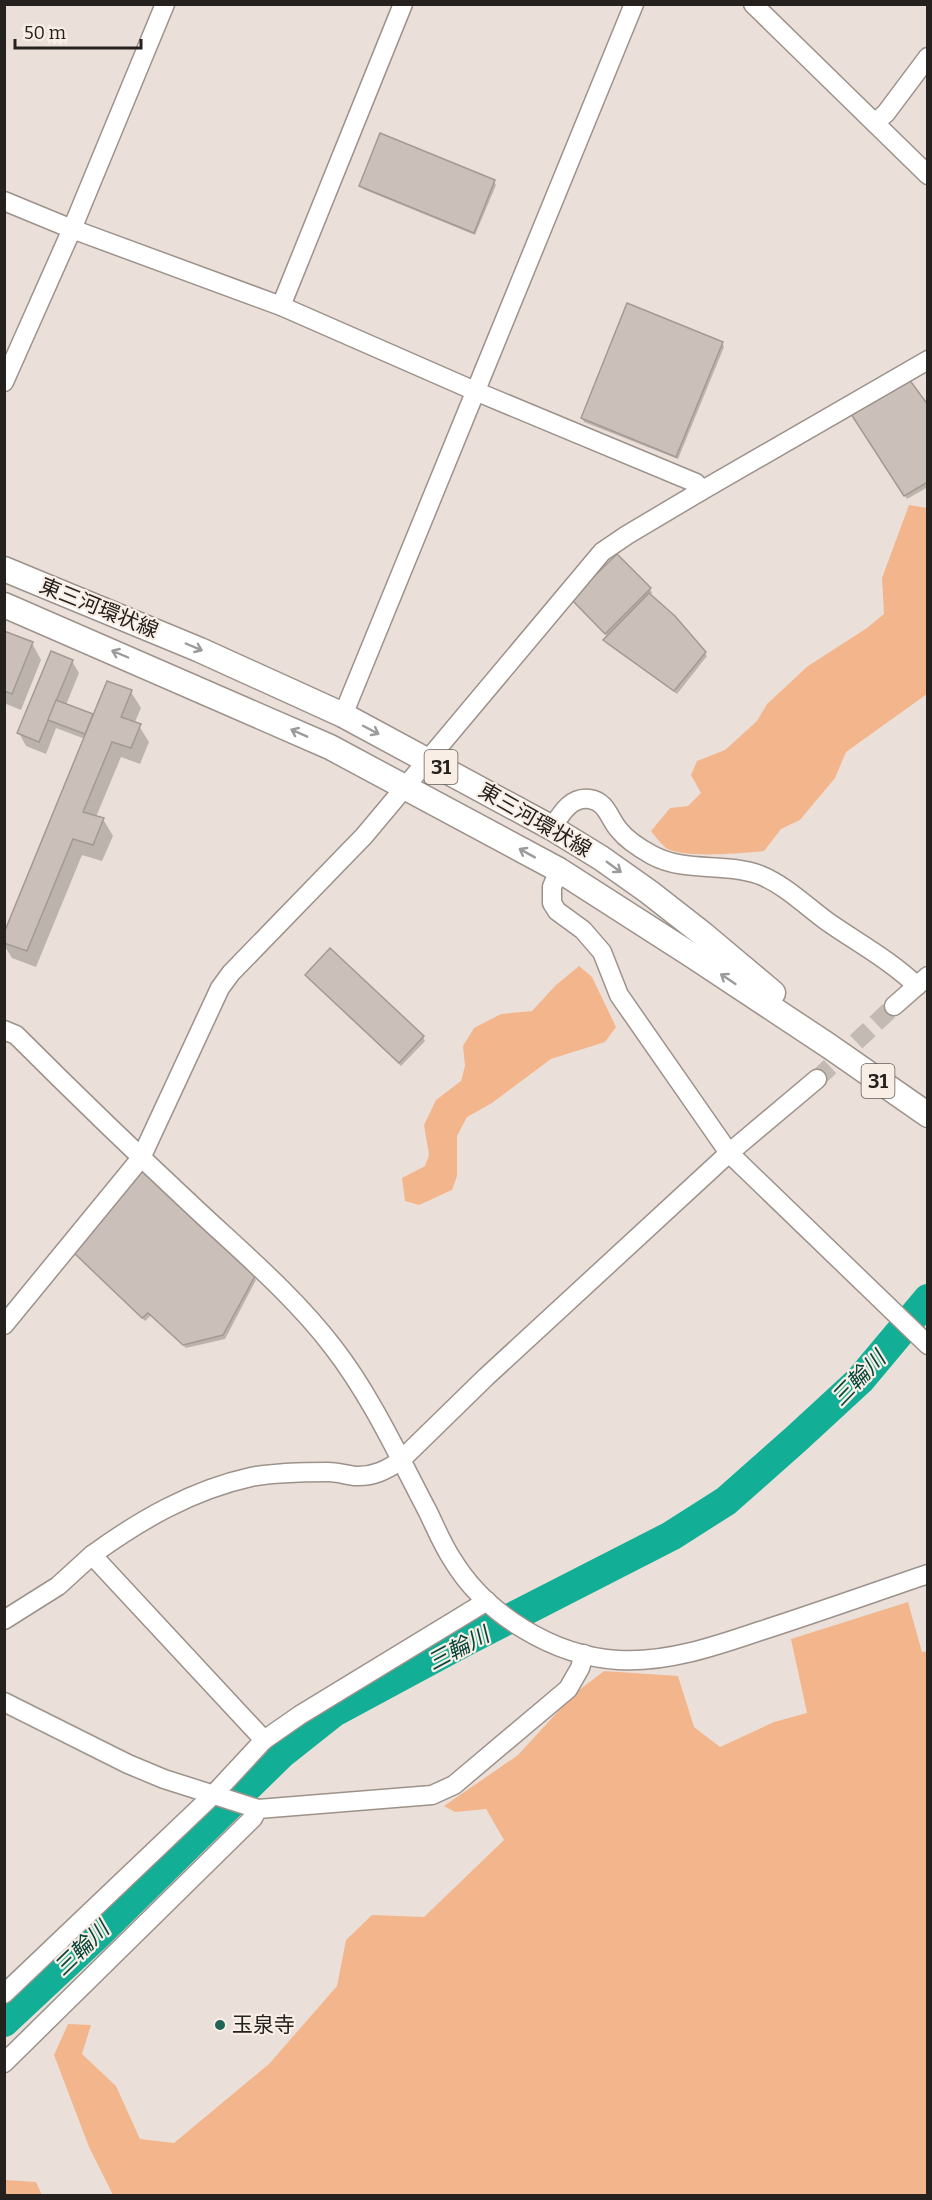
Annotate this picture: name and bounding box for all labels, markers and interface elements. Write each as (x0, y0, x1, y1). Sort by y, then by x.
scale bar (15, 12, 141, 50)
text: 50 m (24, 22, 66, 44)
street label: 東三河環状線 (36, 572, 162, 644)
one-way arrow (185, 642, 203, 653)
one-way arrow (111, 648, 129, 659)
one-way arrow (362, 724, 379, 736)
one-way arrow (290, 727, 308, 738)
road number: 31 (424, 750, 458, 784)
street label: 東三河環状線 (474, 777, 596, 863)
one-way arrow (519, 847, 536, 859)
one-way arrow (605, 861, 621, 873)
one-way arrow (720, 973, 736, 985)
road number: 31 (862, 1064, 894, 1098)
water label: 三輪川 (826, 1344, 892, 1411)
water label: 三輪川 (423, 1620, 495, 1676)
water label: 三輪川 (48, 1914, 116, 1981)
place label: 玉泉寺 (232, 2012, 295, 2038)
marker: 玉泉寺 (213, 2018, 227, 2032)

